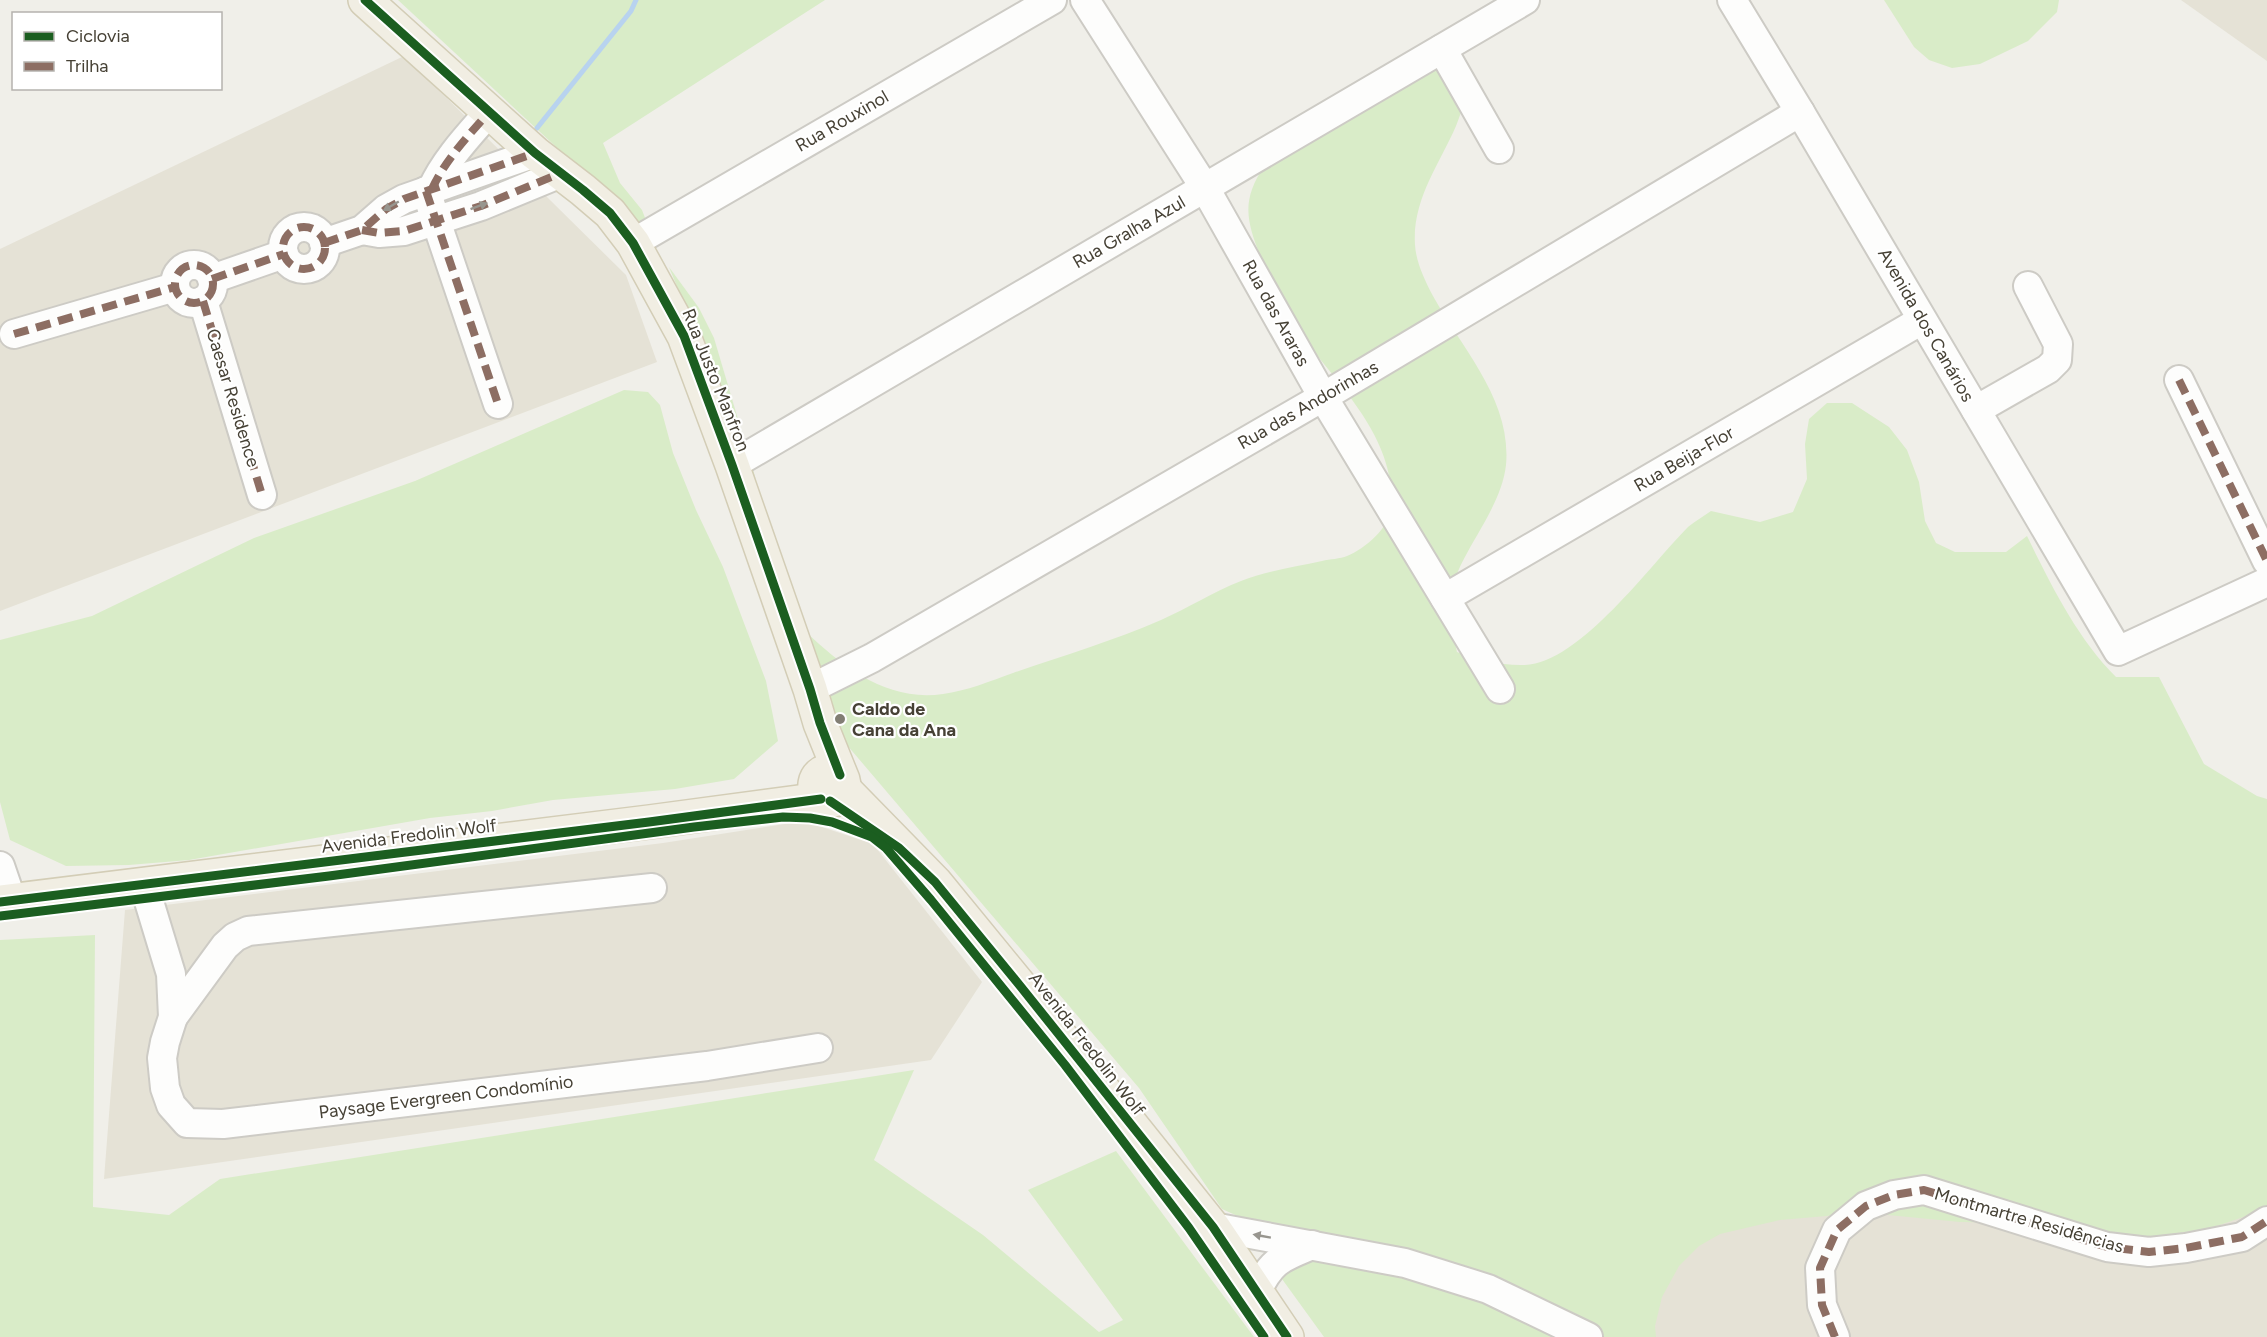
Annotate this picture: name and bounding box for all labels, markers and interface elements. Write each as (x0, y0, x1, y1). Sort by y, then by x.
legend (12, 12, 222, 90)
text: Ciclovia (66, 25, 130, 47)
text: Trilha (66, 55, 109, 77)
street label: Rua Rouxinol (792, 86, 892, 156)
street label: Rua Gralha Azul (1069, 191, 1189, 273)
one-way arrow (382, 201, 399, 211)
one-way arrow (470, 201, 488, 210)
street label: Avenida dos Canários (1873, 244, 1979, 406)
street label: Rua das Araras (1238, 256, 1314, 370)
street label: Rua Justo Manfron (677, 305, 755, 455)
street label: Caesar Residence (201, 326, 265, 470)
street label: Rua das Andorinhas (1234, 356, 1382, 454)
street label: Rua Beija-Flor (1630, 422, 1738, 496)
place label: Caldo de Cana da Ana (852, 698, 956, 741)
marker: Caldo de Cana da Ana (833, 712, 847, 726)
street label: Avenida Fredolin Wolf (320, 814, 498, 858)
street label: Avenida Fredolin Wolf (1024, 968, 1150, 1120)
street label: Paysage Evergreen Condomínio (317, 1070, 575, 1124)
street label: Montmartre Residências (1932, 1182, 2126, 1258)
one-way arrow (1253, 1231, 1272, 1240)

